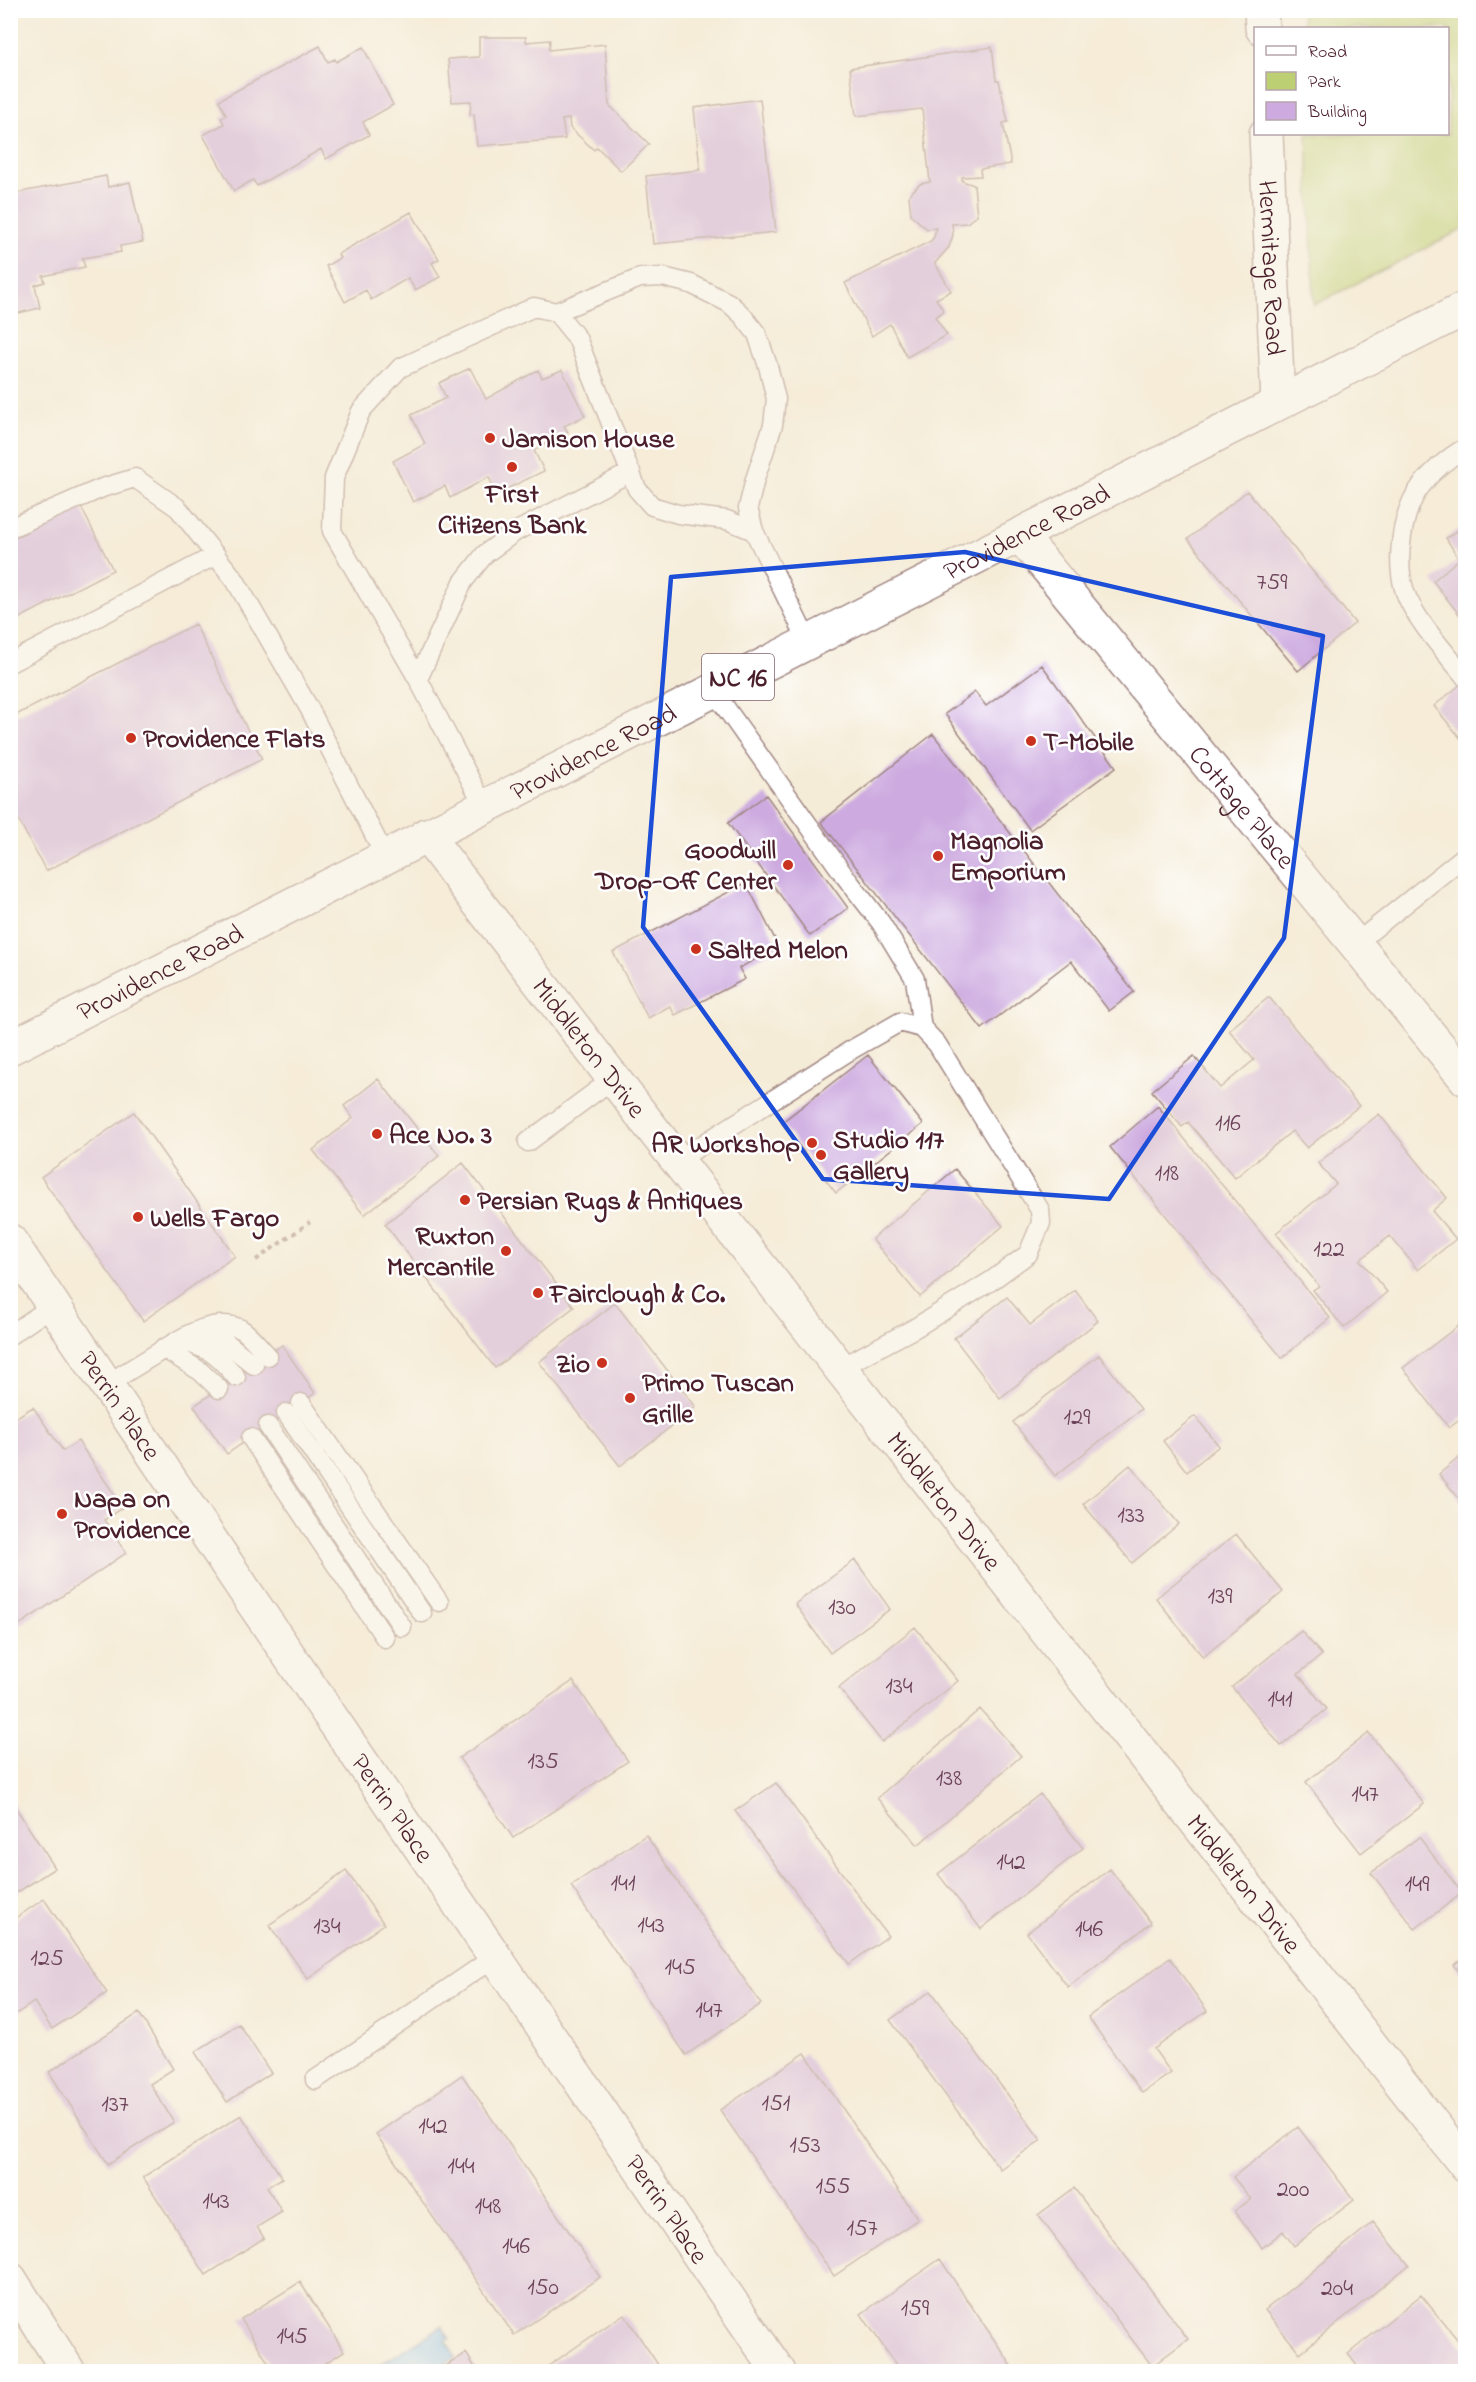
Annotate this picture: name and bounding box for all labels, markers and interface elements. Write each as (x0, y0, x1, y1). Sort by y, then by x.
legend (1254, 27, 1449, 135)
text: Road (1308, 40, 1347, 66)
text: Park (1308, 70, 1341, 96)
text: Building (1307, 100, 1367, 127)
street label: Hermitage Road (1246, 179, 1293, 356)
place label: Jamison House (502, 421, 675, 460)
marker: Jamison House (483, 431, 497, 445)
marker: First Citizens Bank (505, 460, 519, 474)
street label: Providence Road (937, 475, 1117, 592)
place label: First Citizens Bank (438, 476, 588, 546)
house number: 759 (1257, 566, 1288, 601)
road number: NC 16 (702, 654, 774, 700)
street label: Providence Road (504, 695, 684, 813)
place label: Providence Flats (143, 721, 326, 760)
place label: T-Mobile (1043, 724, 1135, 763)
marker: Providence Flats (124, 731, 138, 745)
marker: T-Mobile (1024, 734, 1038, 748)
street label: Cottage Place (1178, 738, 1304, 879)
place label: Magnolia Emporium (950, 823, 1066, 893)
place label: Goodwill Drop-Off Center (593, 832, 777, 902)
marker: Magnolia Emporium (931, 849, 945, 863)
marker: Goodwill Drop-Off Center (781, 858, 795, 872)
street label: Providence Road (71, 916, 251, 1033)
place label: Salted Melon (708, 932, 848, 971)
marker: Salted Melon (689, 942, 703, 956)
street label: Middleton Drive (521, 970, 655, 1128)
house number: 116 (1215, 1107, 1241, 1142)
place label: Ace No. 3 (389, 1117, 492, 1156)
place label: Studio 117 Gallery (833, 1122, 945, 1192)
place label: AR Workshop (651, 1126, 800, 1165)
marker: Ace No. 3 (370, 1127, 384, 1141)
marker: AR Workshop (805, 1136, 819, 1150)
marker: Studio 117 Gallery (814, 1148, 828, 1162)
house number: 118 (1155, 1157, 1179, 1192)
place label: Persian Rugs & Antiques (477, 1183, 743, 1223)
marker: Persian Rugs & Antiques (458, 1193, 472, 1207)
place label: Wells Fargo (150, 1200, 279, 1240)
marker: Wells Fargo (131, 1210, 145, 1224)
place label: Ruxton Mercantile (387, 1218, 495, 1288)
house number: 122 (1313, 1233, 1345, 1268)
marker: Ruxton Mercantile (499, 1244, 513, 1258)
place label: Fairclough & Co. (548, 1276, 726, 1316)
marker: Fairclough & Co. (531, 1286, 545, 1300)
street label: Perrin Place (67, 1344, 170, 1470)
place label: Zio (556, 1346, 590, 1385)
marker: Zio (595, 1356, 609, 1370)
place label: Primo Tuscan Grille (642, 1365, 794, 1435)
marker: Primo Tuscan Grille (623, 1391, 637, 1405)
house number: 129 (1064, 1401, 1091, 1436)
street label: Middleton Drive (875, 1425, 1010, 1581)
place label: Napa on Providence (74, 1481, 191, 1551)
house number: 133 (1117, 1499, 1145, 1534)
marker: Napa on Providence (55, 1507, 69, 1521)
house number: 139 (1208, 1580, 1233, 1615)
house number: 130 (828, 1591, 856, 1626)
house number: 134 (885, 1670, 913, 1705)
house number: 141 (1267, 1683, 1293, 1718)
house number: 135 (527, 1745, 559, 1780)
street label: Perrin Place (340, 1746, 443, 1872)
house number: 138 (936, 1762, 962, 1797)
house number: 147 (1351, 1778, 1379, 1813)
street label: Middleton Drive (1175, 1807, 1310, 1964)
house number: 142 (996, 1846, 1026, 1881)
house number: 141 (610, 1867, 636, 1902)
house number: 149 (1405, 1868, 1430, 1903)
house number: 143 (637, 1909, 665, 1944)
house number: 134 (313, 1910, 341, 1945)
house number: 146 (1075, 1913, 1103, 1948)
house number: 125 (30, 1942, 64, 1977)
house number: 145 (664, 1951, 696, 1986)
house number: 147 (695, 1994, 723, 2029)
house number: 151 (762, 2087, 791, 2122)
house number: 137 (101, 2088, 129, 2123)
house number: 142 (418, 2110, 448, 2145)
house number: 153 (789, 2129, 821, 2164)
street label: Perrin Place (614, 2148, 717, 2274)
house number: 144 (447, 2150, 475, 2185)
house number: 155 (815, 2170, 851, 2205)
house number: 200 (1277, 2173, 1309, 2208)
house number: 143 (202, 2185, 230, 2220)
house number: 148 (475, 2190, 501, 2225)
house number: 157 (846, 2212, 878, 2247)
house number: 146 (502, 2230, 530, 2265)
house number: 150 (527, 2271, 559, 2306)
house number: 204 (1321, 2272, 1353, 2307)
house number: 159 (901, 2292, 930, 2327)
house number: 145 (276, 2320, 308, 2355)

